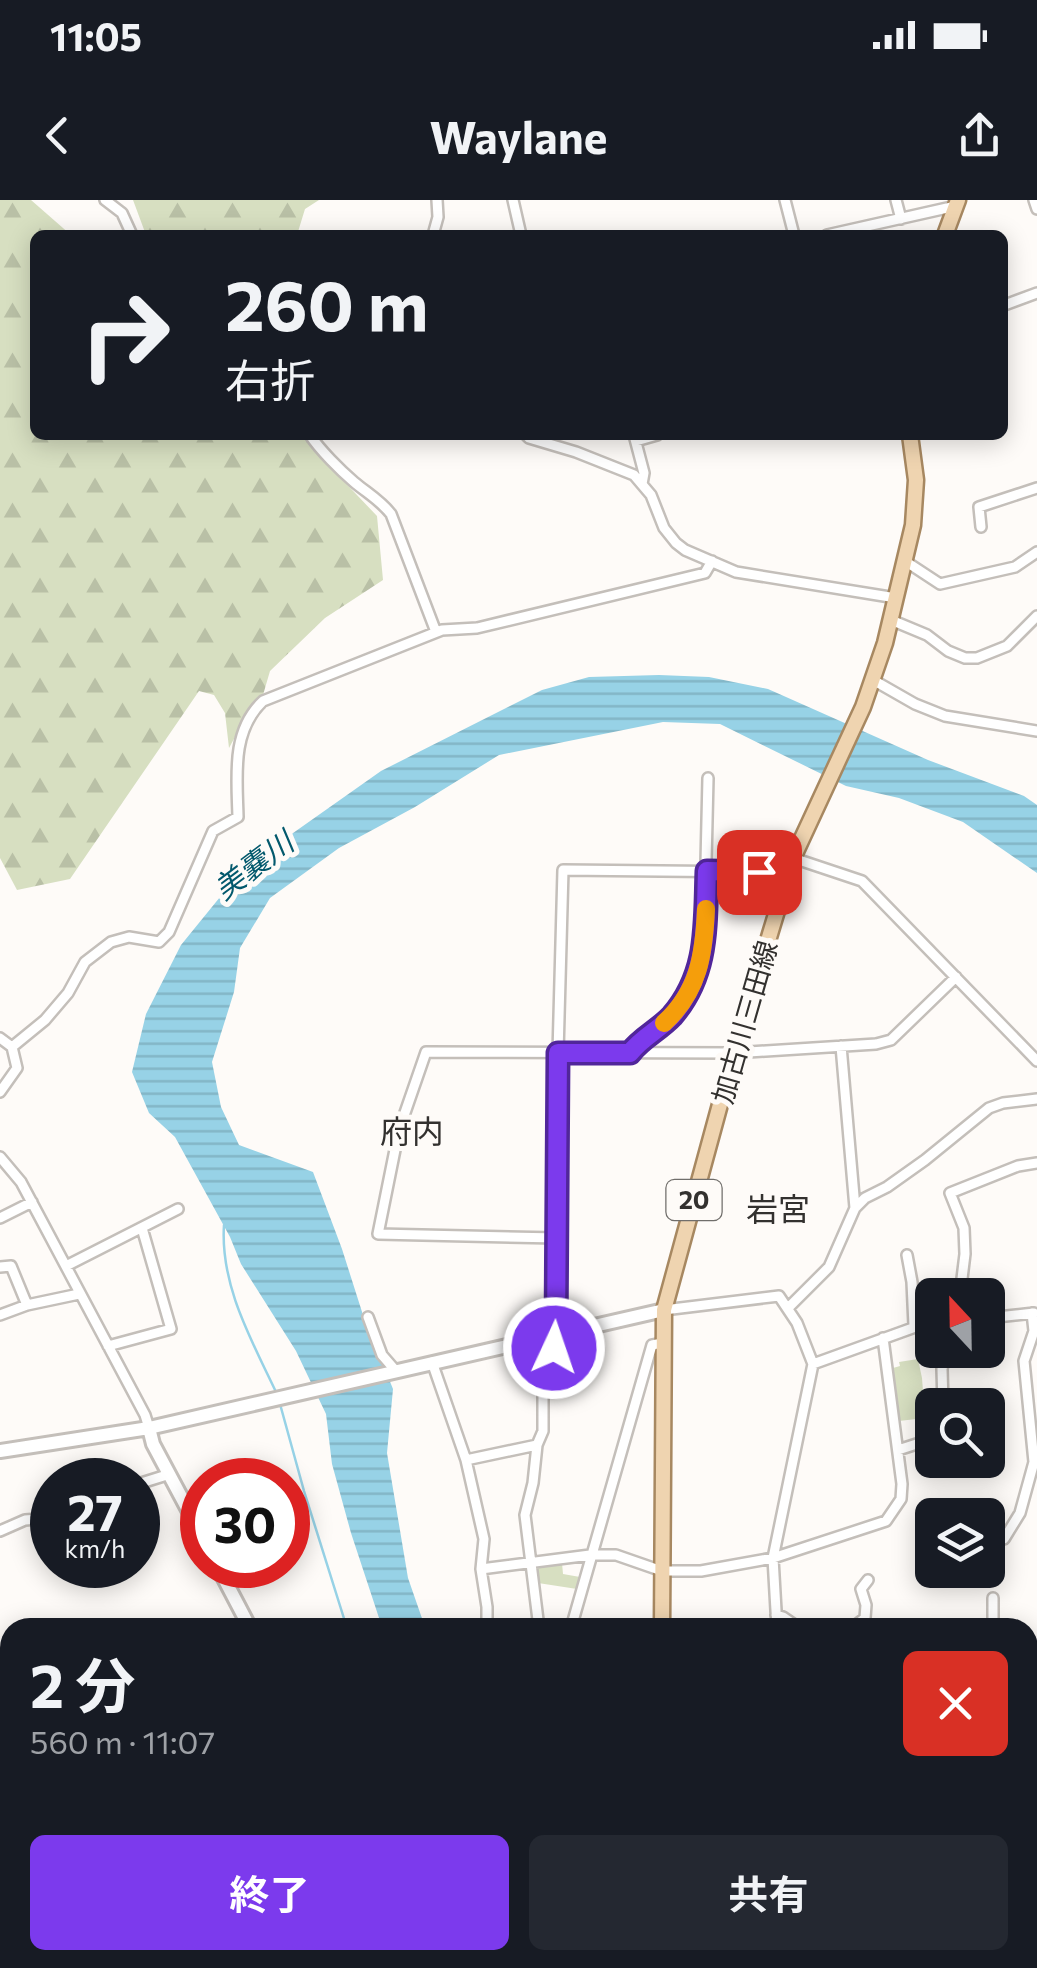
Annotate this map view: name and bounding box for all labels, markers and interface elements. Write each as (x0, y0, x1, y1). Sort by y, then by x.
text: 11:05 (50, 12, 142, 59)
icon: back (30, 108, 85, 163)
text: Waylane (429, 108, 608, 163)
icon: share (952, 108, 1007, 163)
text: 260 m (225, 260, 429, 345)
icon: right (60, 270, 190, 400)
text: 右折 (225, 351, 315, 406)
water label: 美嚢川 (205, 820, 302, 906)
pin (717, 830, 802, 915)
icon: arrive (732, 845, 787, 900)
street label: 加古川三田線 (705, 936, 784, 1107)
district label: 府内 (380, 1110, 444, 1150)
road number: 20 (666, 1180, 722, 1220)
district label: 岩宮 (746, 1188, 810, 1228)
north arrow (915, 1278, 1005, 1368)
map controls (915, 1278, 1005, 1588)
position arrow (502, 1296, 606, 1400)
button: search (915, 1388, 1005, 1478)
speed limit sign: 30 (180, 1458, 310, 1588)
text: 27 (67, 1480, 123, 1541)
button: layers (915, 1498, 1005, 1588)
text: km/h (65, 1533, 125, 1563)
text: 2 分 (30, 1647, 136, 1720)
button: close (903, 1651, 1008, 1756)
text: 560 m · 11:07 (30, 1721, 215, 1761)
button: 終了 (30, 1835, 509, 1950)
button: 共有 (529, 1835, 1008, 1950)

